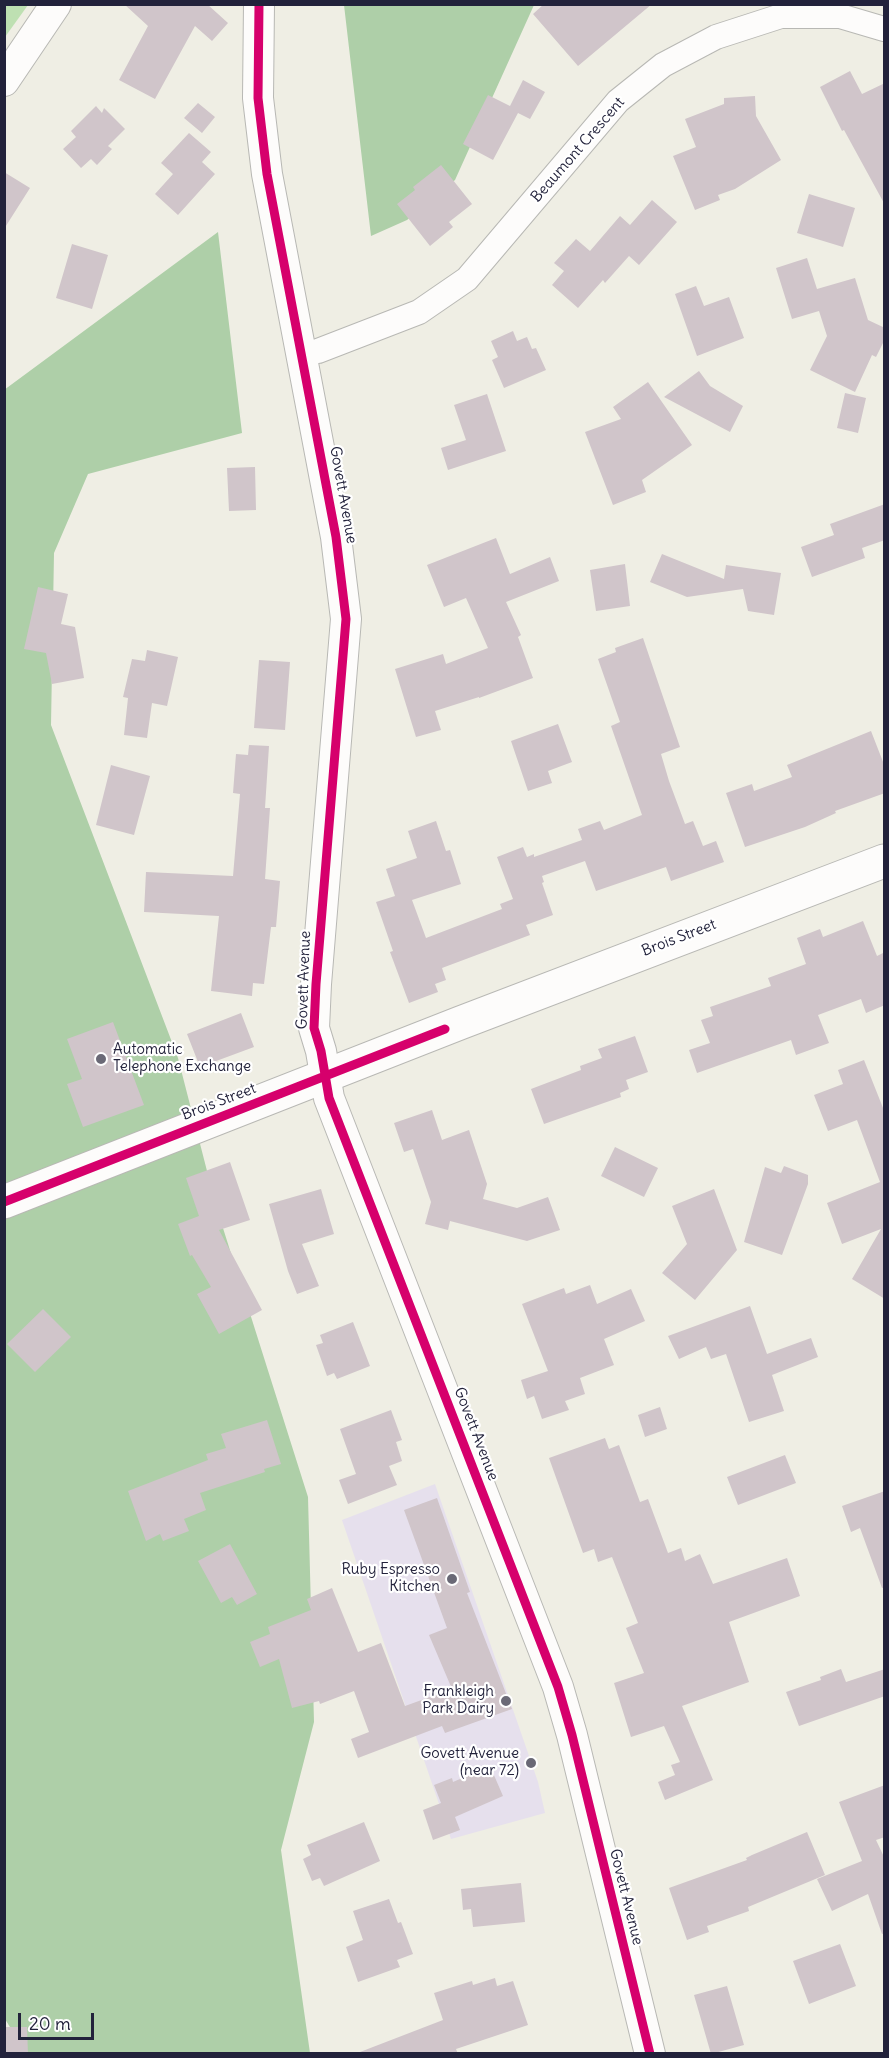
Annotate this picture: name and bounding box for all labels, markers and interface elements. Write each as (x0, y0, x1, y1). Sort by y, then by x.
street label: Beaumont Crescent (527, 94, 629, 206)
street label: Govett Avenue (326, 445, 360, 545)
street label: Brois Street (639, 916, 719, 960)
street label: Govett Avenue (293, 930, 315, 1030)
place label: Automatic Telephone Exchange (113, 1041, 251, 1076)
marker: Automatic Telephone Exchange (94, 1052, 108, 1066)
street label: Brois Street (179, 1080, 259, 1124)
street label: Govett Avenue (450, 1385, 502, 1483)
place label: Ruby Espresso Kitchen (341, 1561, 440, 1596)
marker: Ruby Espresso Kitchen (445, 1572, 459, 1586)
place label: Frankleigh Park Dairy (422, 1683, 494, 1718)
marker: Frankleigh Park Dairy (499, 1694, 513, 1708)
place label: Govett Avenue (near 72) (420, 1745, 519, 1780)
marker: Govett Avenue (near 72) (524, 1756, 538, 1770)
street label: Govett Avenue (605, 1847, 647, 1947)
scale bar (21, 2001, 98, 2039)
text: 20 m (29, 2012, 71, 2035)

